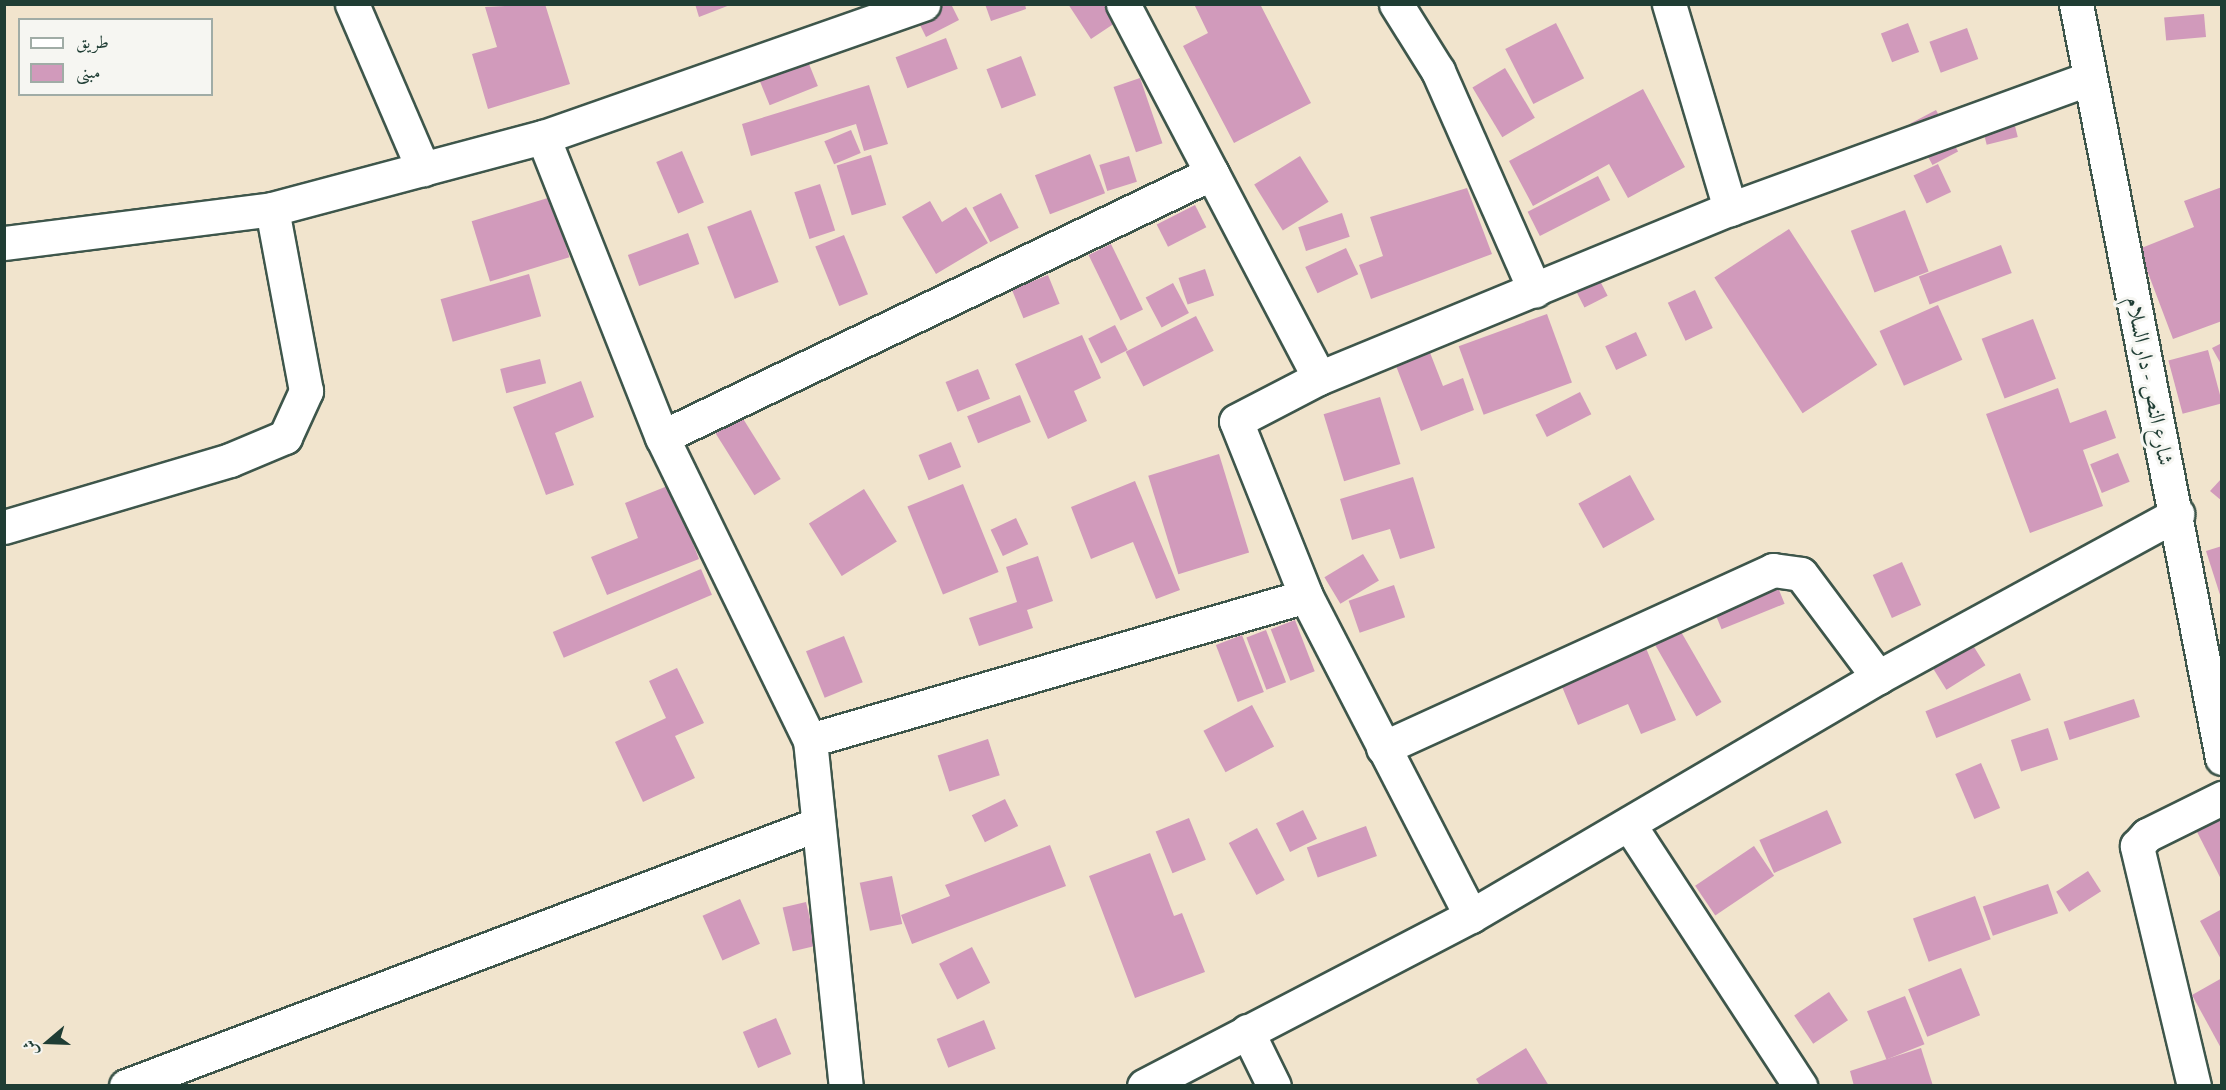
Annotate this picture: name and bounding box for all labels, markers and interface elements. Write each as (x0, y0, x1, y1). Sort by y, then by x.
legend (18, 18, 213, 96)
text: طريق (76, 30, 109, 53)
text: مبنى (76, 60, 101, 83)
street label: شارع النص - دار السلام (2121, 294, 2179, 468)
north arrow (18, 1012, 78, 1072)
text: ش (18, 1037, 43, 1059)

